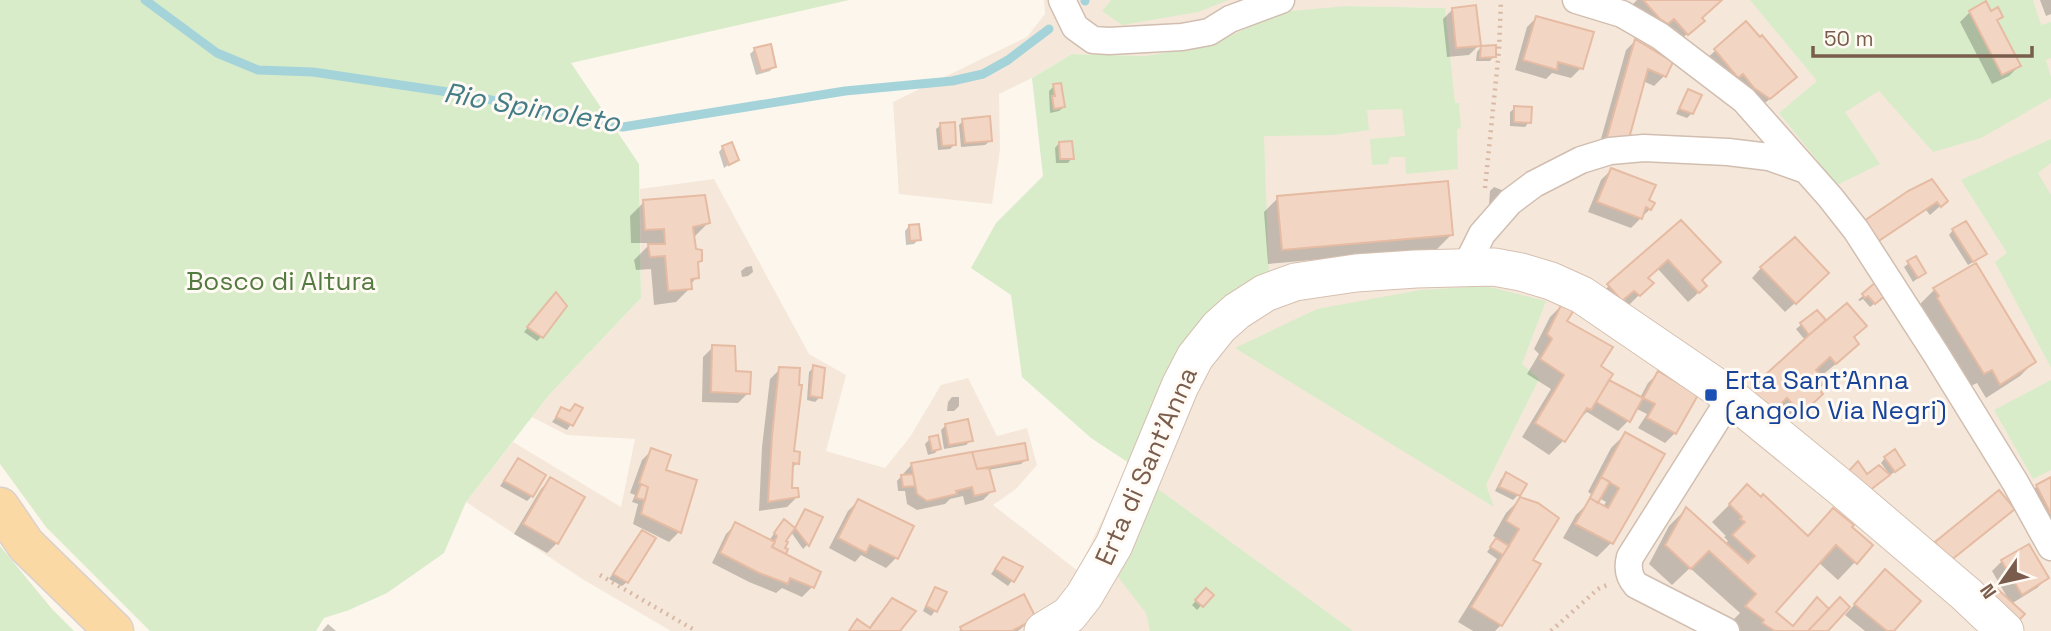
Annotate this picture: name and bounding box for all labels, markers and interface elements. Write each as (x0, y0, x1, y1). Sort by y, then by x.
scale bar (1813, 14, 2032, 58)
text: 50 m (1824, 25, 1874, 52)
water label: Rio Spinoleto (441, 74, 624, 140)
park label: Bosco di Altura (186, 264, 376, 298)
street label: Erta di Sant'Anna (1087, 361, 1205, 571)
place label: Erta Sant'Anna (angolo Via Negri) (1725, 363, 1947, 427)
marker: Erta Sant'Anna (angolo Via Negri) (1703, 387, 1719, 403)
north arrow (1967, 547, 2037, 617)
text: N (1974, 579, 2002, 603)

